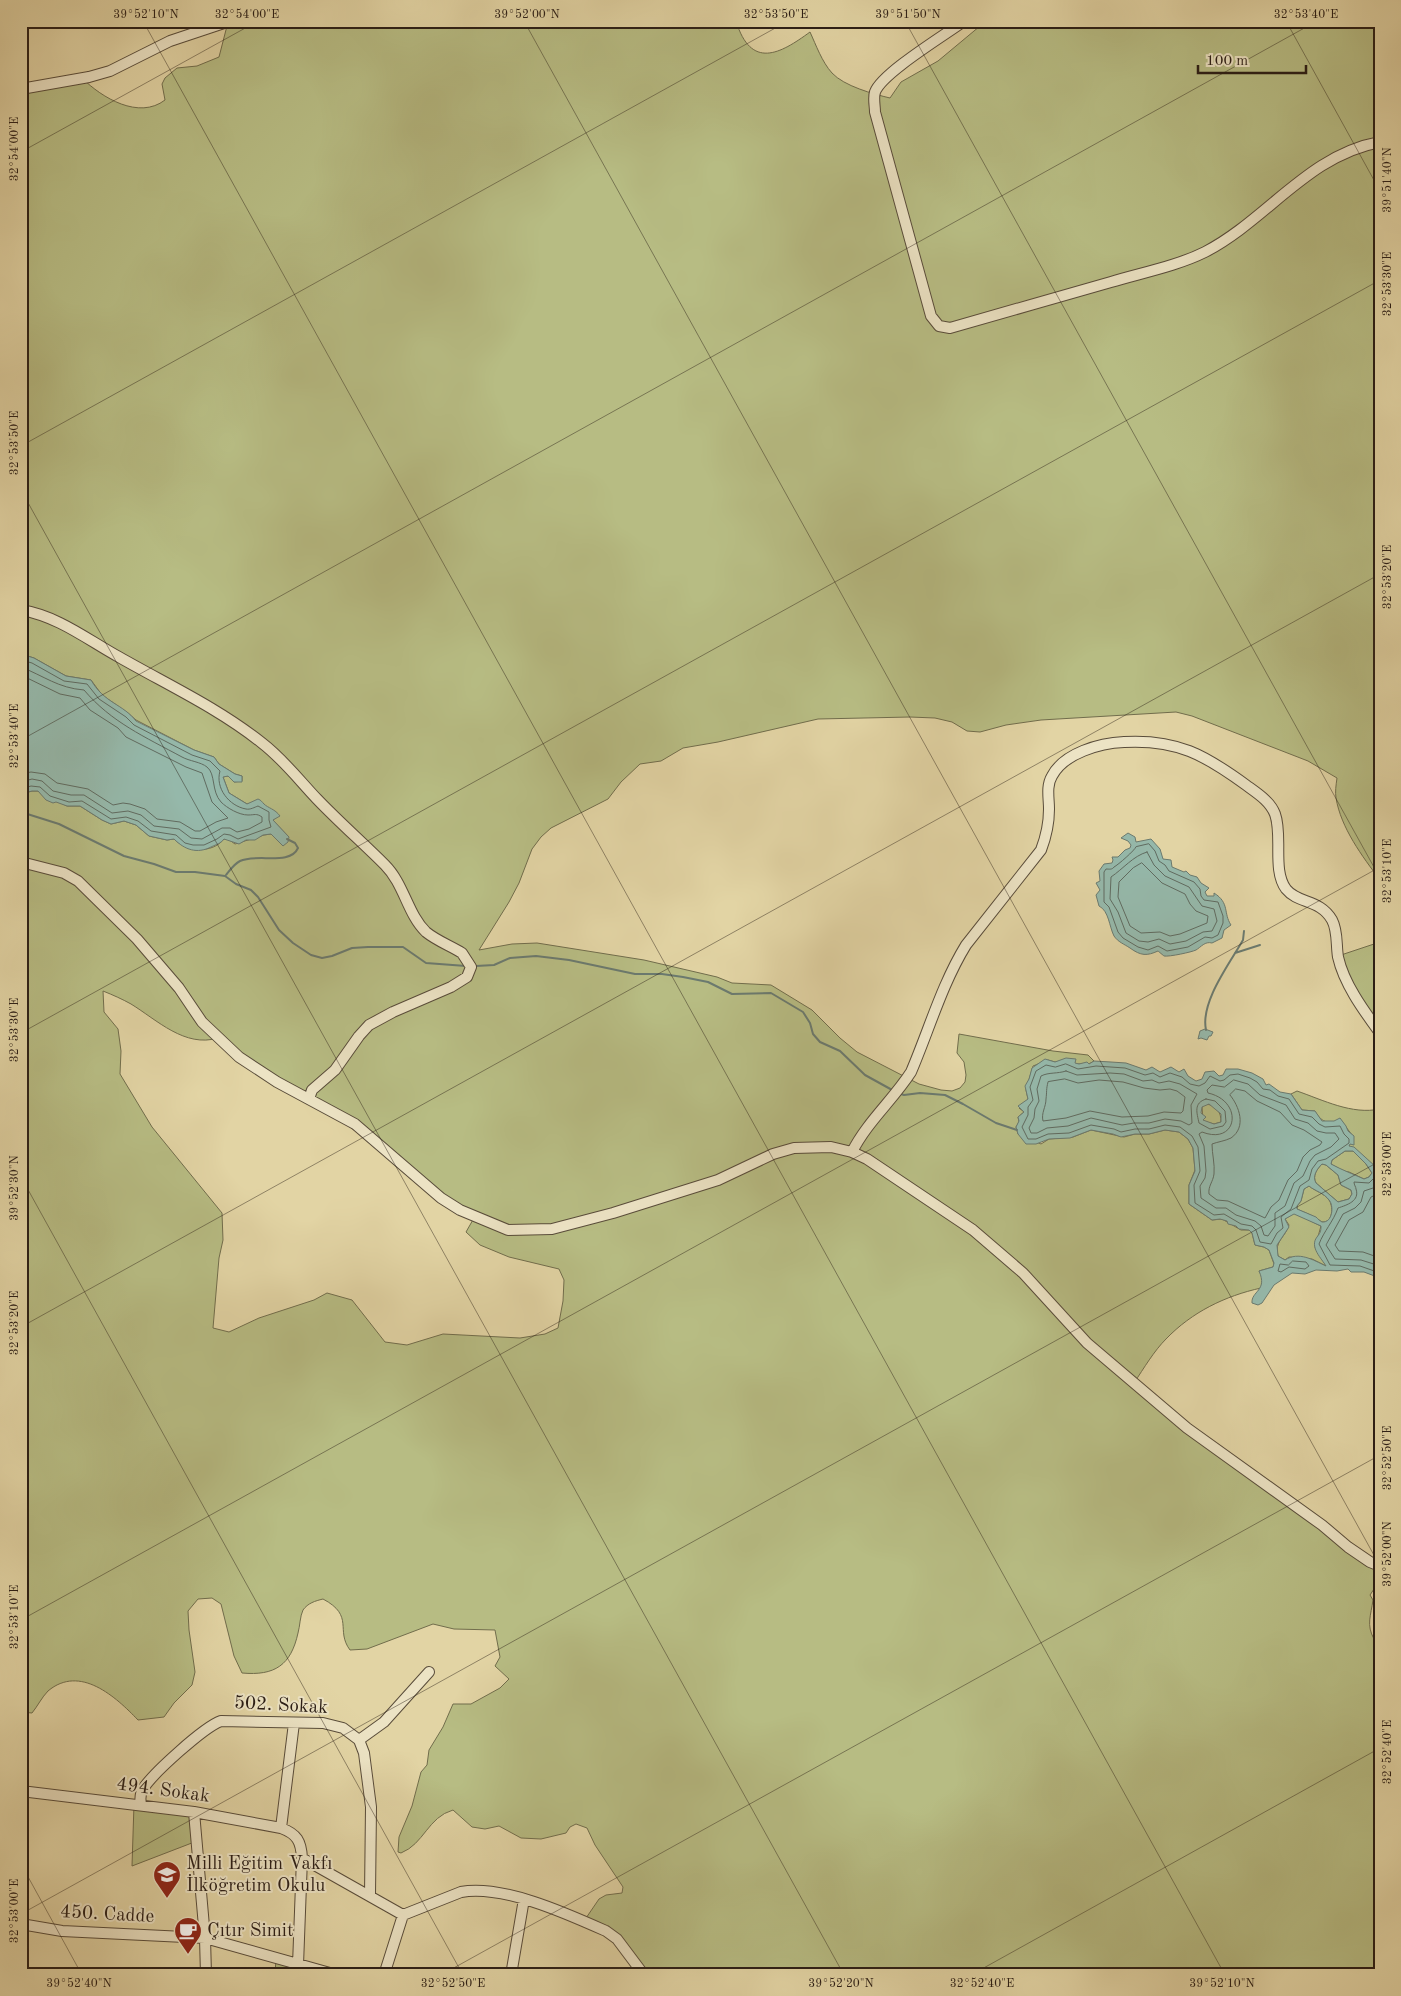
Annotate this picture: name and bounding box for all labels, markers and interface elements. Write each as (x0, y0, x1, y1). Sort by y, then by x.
text: 39°52'10"N (113, 8, 179, 21)
text: 32°54'00"E (215, 8, 279, 21)
text: 39°52'00"N (494, 8, 560, 21)
text: 32°53'50"E (744, 8, 808, 21)
text: 39°51'50"N (875, 8, 941, 21)
text: 32°53'40"E (1274, 8, 1338, 21)
scale bar (1198, 42, 1306, 74)
text: 100 m (1206, 54, 1248, 69)
text: 32°54'00"E (8, 117, 21, 181)
text: 39°51'40"N (1381, 147, 1394, 213)
text: 32°53'30"E (1381, 252, 1394, 316)
text: 32°53'50"E (8, 411, 21, 475)
text: 32°53'20"E (1381, 545, 1394, 609)
text: 32°53'40"E (8, 704, 21, 768)
text: 32°53'10"E (1381, 839, 1394, 903)
text: 32°53'30"E (8, 998, 21, 1062)
text: 32°53'00"E (1381, 1132, 1394, 1196)
text: 39°52'30"N (8, 1155, 21, 1221)
text: 32°53'20"E (8, 1291, 21, 1355)
text: 32°52'50"E (1381, 1426, 1394, 1490)
text: 39°52'00"N (1381, 1521, 1394, 1587)
text: 32°53'10"E (8, 1585, 21, 1649)
street label: 502. Sokak (234, 1694, 329, 1718)
text: 32°52'40"E (1381, 1720, 1394, 1784)
street label: 494. Sokak (115, 1775, 211, 1807)
place label: Milli Eğitim Vakfı İlköğretim Okulu (186, 1855, 332, 1896)
school or university icon: Milli Eğitim Vakfı İlköğretim Okulu (152, 1860, 182, 1899)
text: 32°53'00"E (8, 1879, 21, 1943)
street label: 450. Cadde (59, 1903, 155, 1927)
cafe icon: Çıtır Simit (173, 1916, 203, 1955)
place label: Çıtır Simit (207, 1922, 294, 1941)
text: 39°52'40"N (46, 1977, 112, 1990)
text: 32°52'50"E (421, 1977, 485, 1990)
text: 39°52'20"N (808, 1977, 874, 1990)
text: 32°52'40"E (950, 1977, 1014, 1990)
text: 39°52'10"N (1189, 1977, 1255, 1990)

